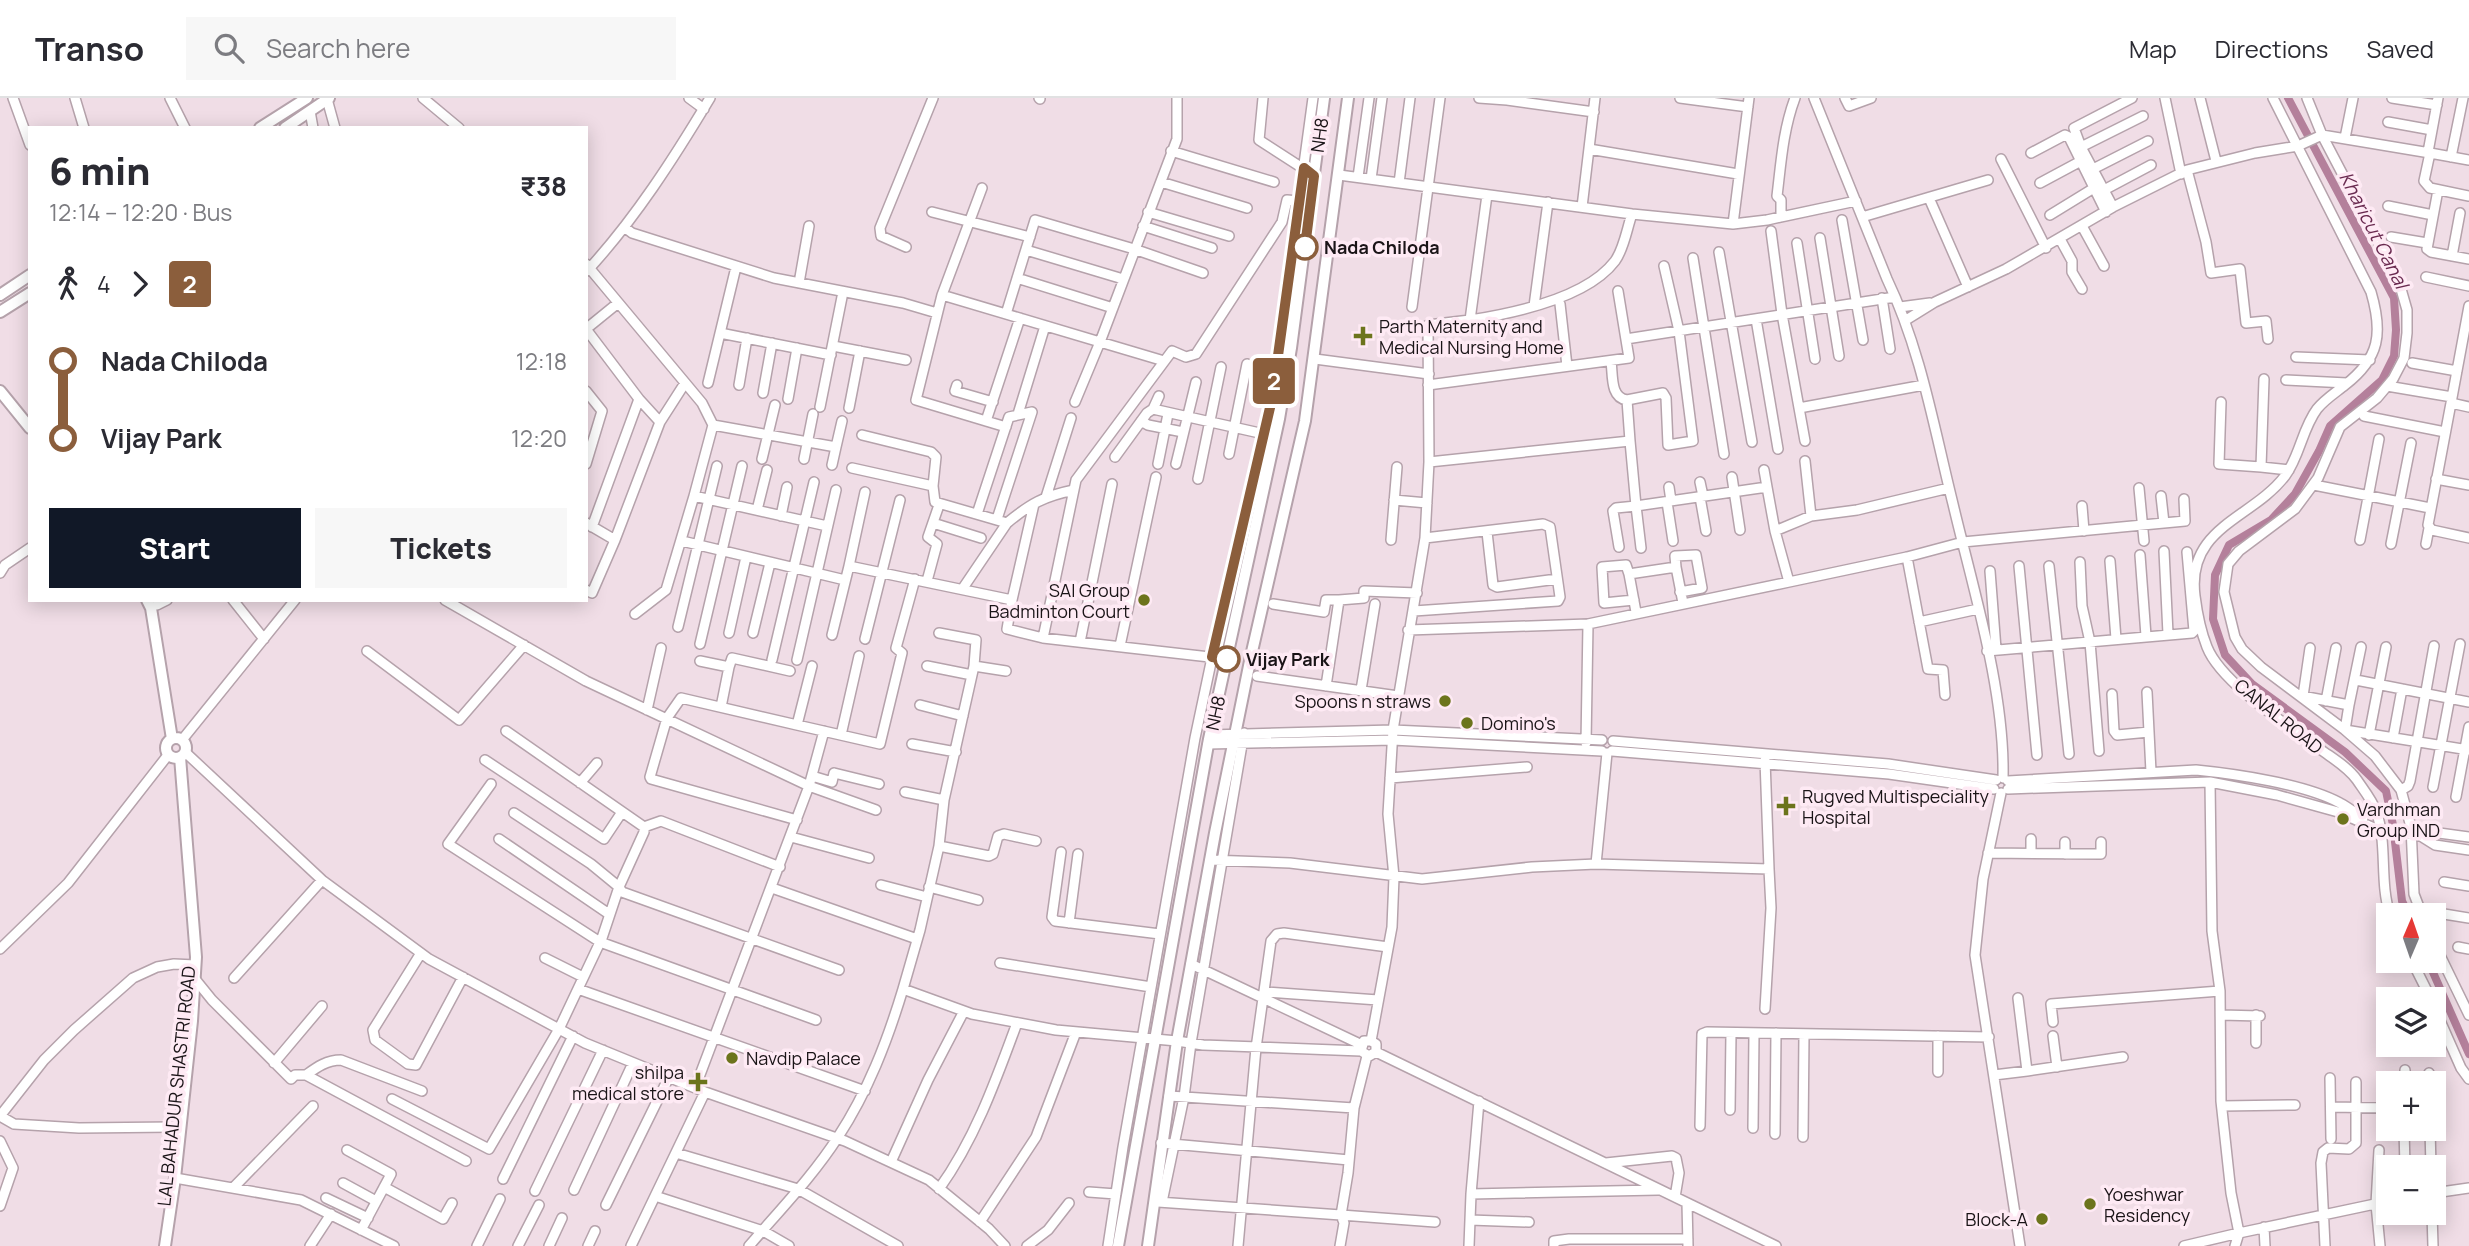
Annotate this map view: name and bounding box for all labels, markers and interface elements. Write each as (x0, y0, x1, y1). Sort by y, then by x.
search box (186, 17, 676, 80)
text: Transo (35, 26, 144, 71)
icon: search (210, 29, 248, 67)
text: Search here (266, 30, 411, 66)
text: Map (2129, 32, 2177, 65)
text: Directions (2215, 32, 2328, 65)
text: Saved (2366, 32, 2434, 65)
street label: NH8 (1305, 116, 1333, 154)
text: 6 min (49, 144, 150, 196)
water label: Kharicut Canal (2333, 167, 2416, 295)
text: ₹38 (520, 168, 567, 204)
text: 12:14 – 12:20 · Bus (49, 196, 232, 228)
marker: Nada Chiloda (1292, 234, 1318, 260)
place label: Nada Chiloda (1324, 235, 1440, 259)
icon: walk (49, 265, 87, 303)
icon: forward (121, 265, 159, 303)
text: 2 (183, 267, 197, 300)
text: 4 (97, 268, 111, 300)
place label: Parth Maternity and Medical Nursing Home (1379, 314, 1564, 359)
marker: Parth Maternity and Medical Nursing Home (1353, 326, 1373, 346)
text: Nada Chiloda (101, 343, 268, 379)
text: 12:18 (516, 345, 567, 377)
line badge: 2 (1251, 358, 1297, 404)
text: 2 (1267, 364, 1281, 397)
text: Vijay Park (101, 420, 221, 456)
text: 12:20 (511, 422, 567, 454)
button: Start (49, 508, 301, 588)
button: Tickets (315, 508, 567, 588)
place label: SAI Group Badminton Court (988, 578, 1130, 623)
marker: SAI Group Badminton Court (1136, 592, 1152, 608)
marker: Vijay Park (1214, 646, 1240, 672)
place label: Vijay Park (1246, 647, 1331, 671)
street label: CANAL ROAD (2230, 673, 2328, 759)
place label: Spoons n straws (1295, 689, 1431, 713)
street label: NH8 (1200, 693, 1230, 733)
marker: Spoons n straws (1437, 693, 1453, 709)
place label: Domino's (1481, 711, 1556, 735)
marker: Domino's (1459, 715, 1475, 731)
place label: Rugved Multispeciality Hospital (1802, 784, 1990, 829)
marker: Rugved Multispeciality Hospital (1776, 796, 1796, 816)
place label: Vardhman Group IND (2357, 797, 2441, 842)
marker: Vardhman Group IND (2335, 811, 2351, 827)
north arrow (2376, 903, 2446, 973)
map controls (2376, 903, 2446, 1225)
street label: LAL BAHADUR SHASTRI ROAD (151, 965, 201, 1207)
button: layers (2376, 987, 2446, 1057)
place label: Navdip Palace (746, 1046, 861, 1070)
marker: Navdip Palace (724, 1050, 740, 1066)
place label: shilpa medical store (572, 1060, 684, 1105)
button: + (2376, 1071, 2446, 1141)
marker: shilpa medical store (690, 1074, 706, 1090)
button: − (2376, 1155, 2446, 1225)
place label: Yoeshwar Residency (2104, 1182, 2191, 1227)
marker: Yoeshwar Residency (2082, 1196, 2098, 1212)
place label: Block-A (1965, 1207, 2029, 1231)
marker: Block-A (2034, 1211, 2050, 1227)

